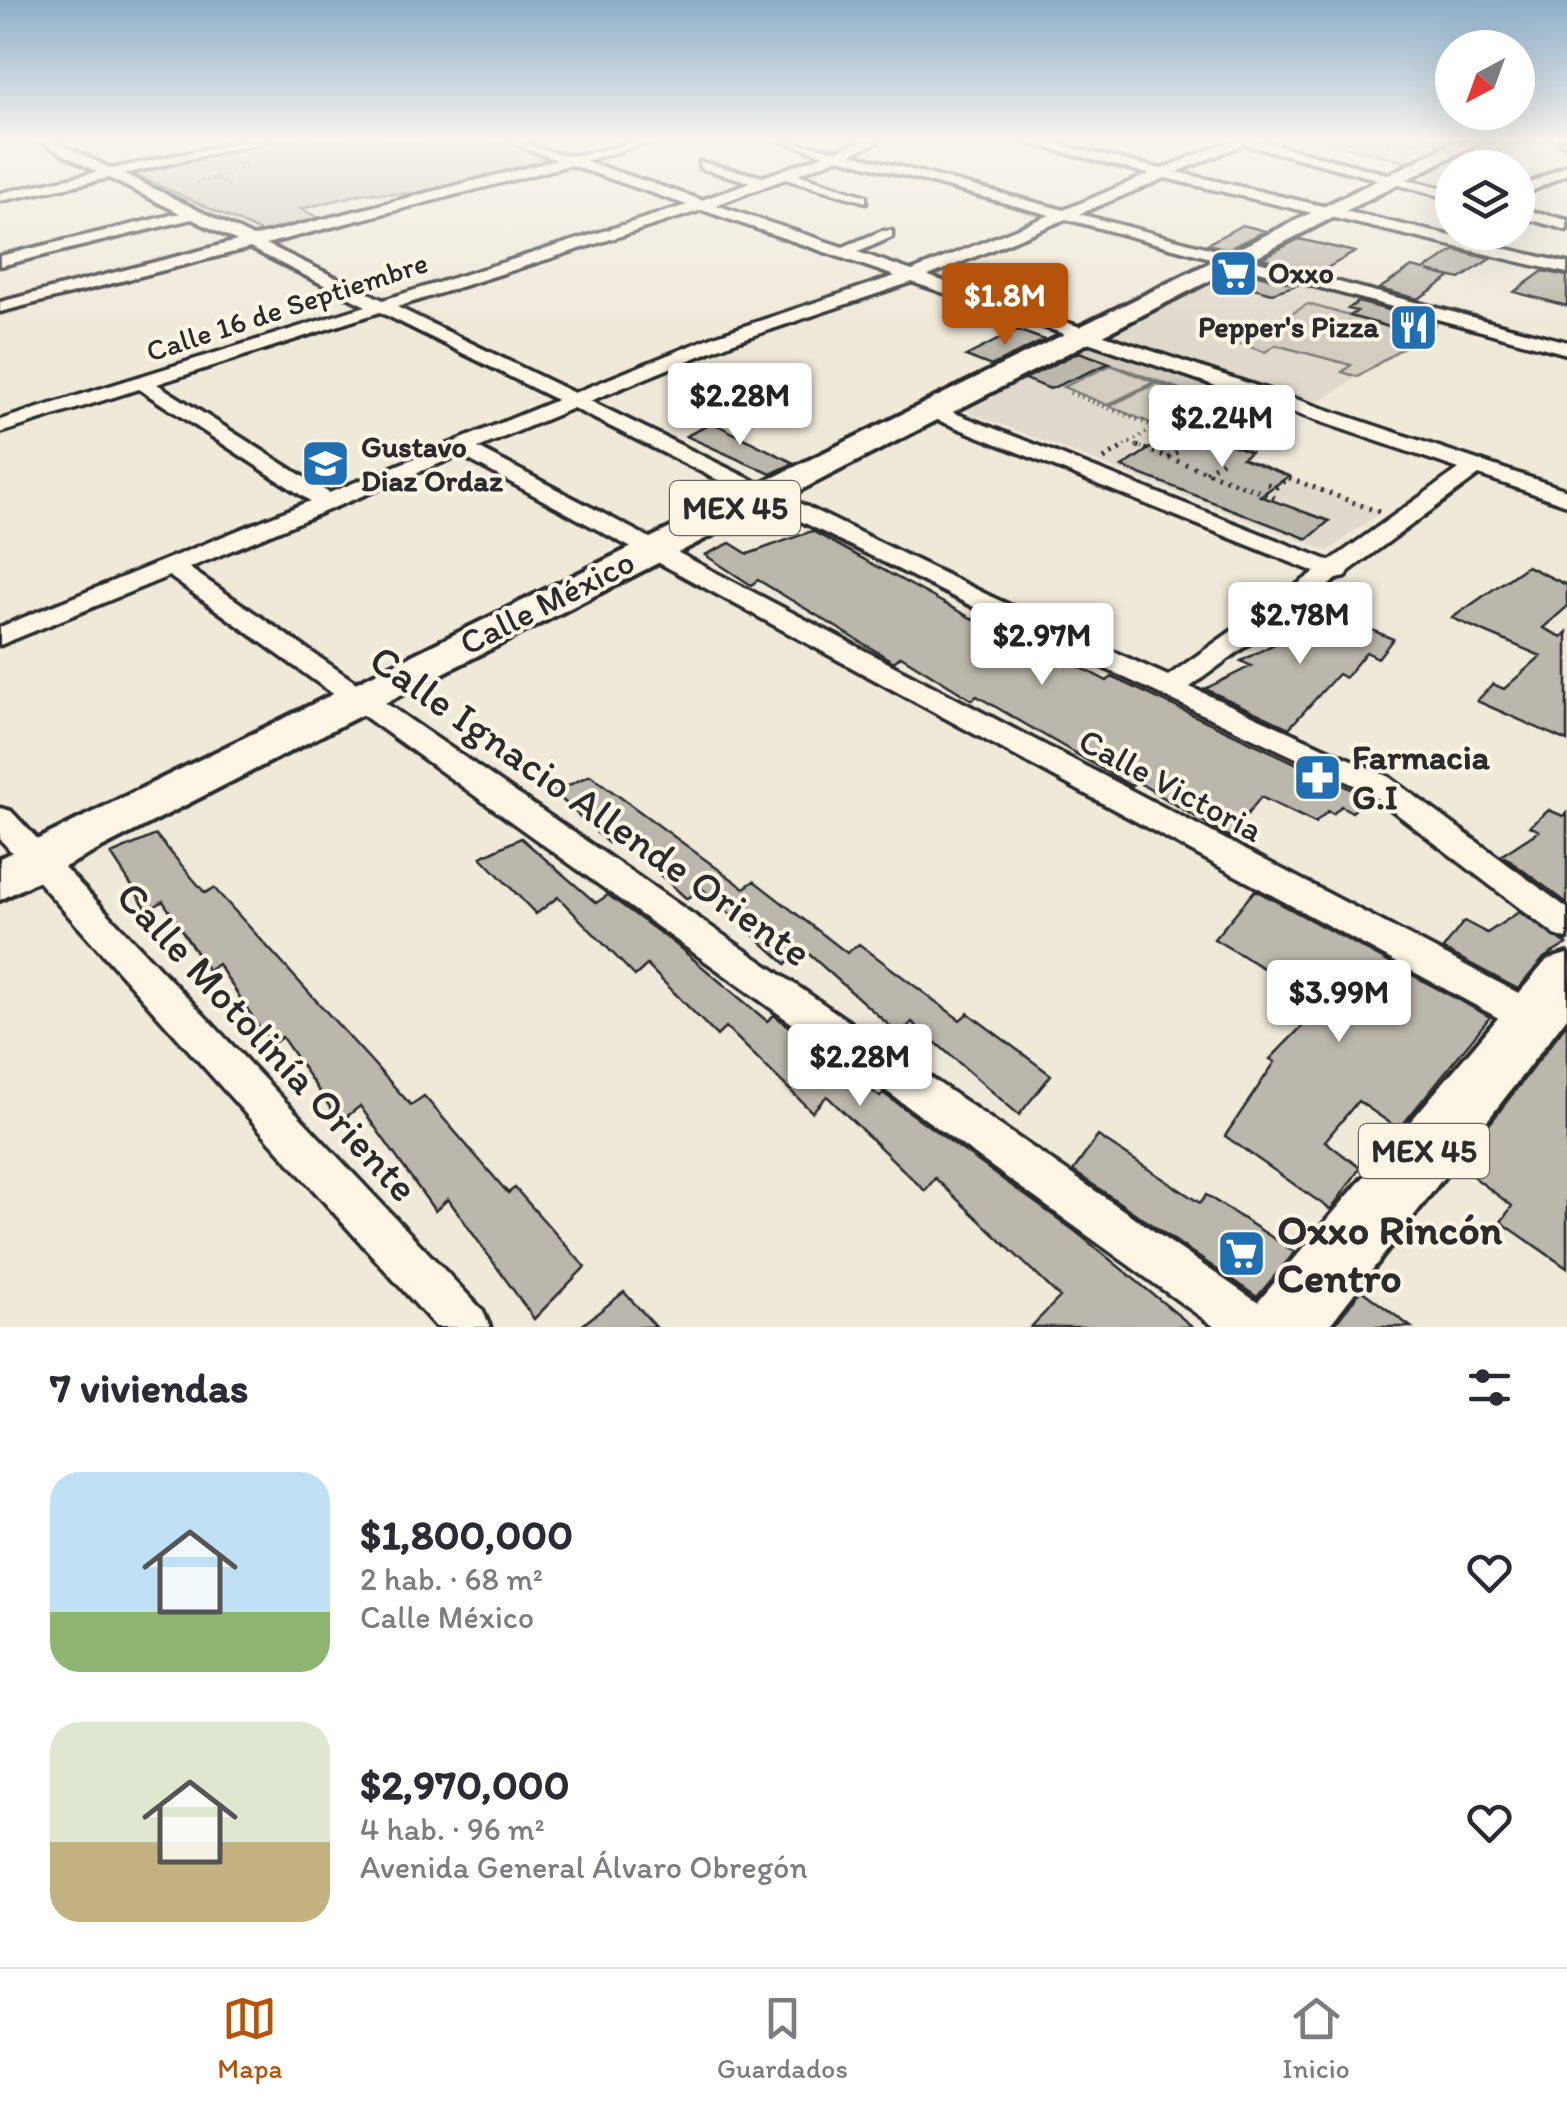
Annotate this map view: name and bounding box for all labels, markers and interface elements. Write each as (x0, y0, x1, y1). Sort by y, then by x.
north arrow (1435, 30, 1535, 130)
map controls (1435, 30, 1535, 250)
button: layers (1435, 150, 1535, 250)
street label: Calle 16 de Septiembre (141, 244, 432, 370)
supermarket icon: Oxxo (1207, 247, 1259, 299)
place label: Oxxo (1268, 254, 1334, 291)
pin: $1.8M (935, 263, 1075, 348)
text: $1.8M (964, 276, 1046, 314)
restaurant icon: Pepper's Pizza (1388, 301, 1440, 353)
place label: Pepper's Pizza (1198, 308, 1379, 345)
pin: $2.28M (659, 363, 821, 448)
text: $2.28M (690, 376, 790, 414)
pin: $2.24M (1141, 385, 1303, 470)
text: $2.24M (1171, 398, 1273, 436)
place label: Gustavo Diaz Ordaz (361, 428, 504, 499)
school or university icon: Gustavo Diaz Ordaz (300, 438, 352, 490)
road number: MEX 45 (670, 481, 800, 535)
street label: Calle México (453, 540, 641, 664)
pin: $2.78M (1219, 582, 1381, 667)
text: $2.78M (1250, 595, 1350, 633)
pin: $2.97M (961, 603, 1123, 688)
text: $2.97M (993, 616, 1091, 654)
street label: Calle Ignacio Allende Oriente (360, 633, 821, 978)
street label: Calle Victoria (1072, 719, 1270, 851)
place label: Farmacia G.I (1352, 736, 1491, 818)
pharmacy icon: Farmacia G.I (1291, 751, 1343, 803)
street label: Calle Motolinía Oriente (106, 871, 429, 1212)
pin: $3.99M (1258, 960, 1420, 1045)
text: $3.99M (1289, 973, 1389, 1011)
pin: $2.28M (779, 1024, 941, 1109)
text: $2.28M (810, 1037, 910, 1075)
road number: MEX 45 (1359, 1124, 1489, 1178)
place label: Oxxo Rincón Centro (1277, 1204, 1503, 1303)
supermarket icon: Oxxo Rincón Centro (1216, 1227, 1268, 1279)
icon: filters (1462, 1360, 1517, 1415)
text: 7 viviendas (50, 1362, 249, 1413)
text: $1,800,000 (360, 1509, 573, 1560)
icon: home (130, 1512, 250, 1632)
icon: heart (1462, 1545, 1517, 1600)
text: 2 hab. · 68 m² (360, 1560, 543, 1598)
text: Calle México (360, 1598, 534, 1636)
text: $2,970,000 (360, 1759, 570, 1810)
icon: home (130, 1762, 250, 1882)
icon: heart (1462, 1795, 1517, 1850)
text: 4 hab. · 96 m² (360, 1810, 545, 1848)
text: Avenida General Álvaro Obregón (360, 1848, 808, 1886)
tab: Mapa (217, 1991, 282, 2085)
tab: Guardados (717, 1991, 848, 2085)
tab: Inicio (1282, 1991, 1350, 2085)

